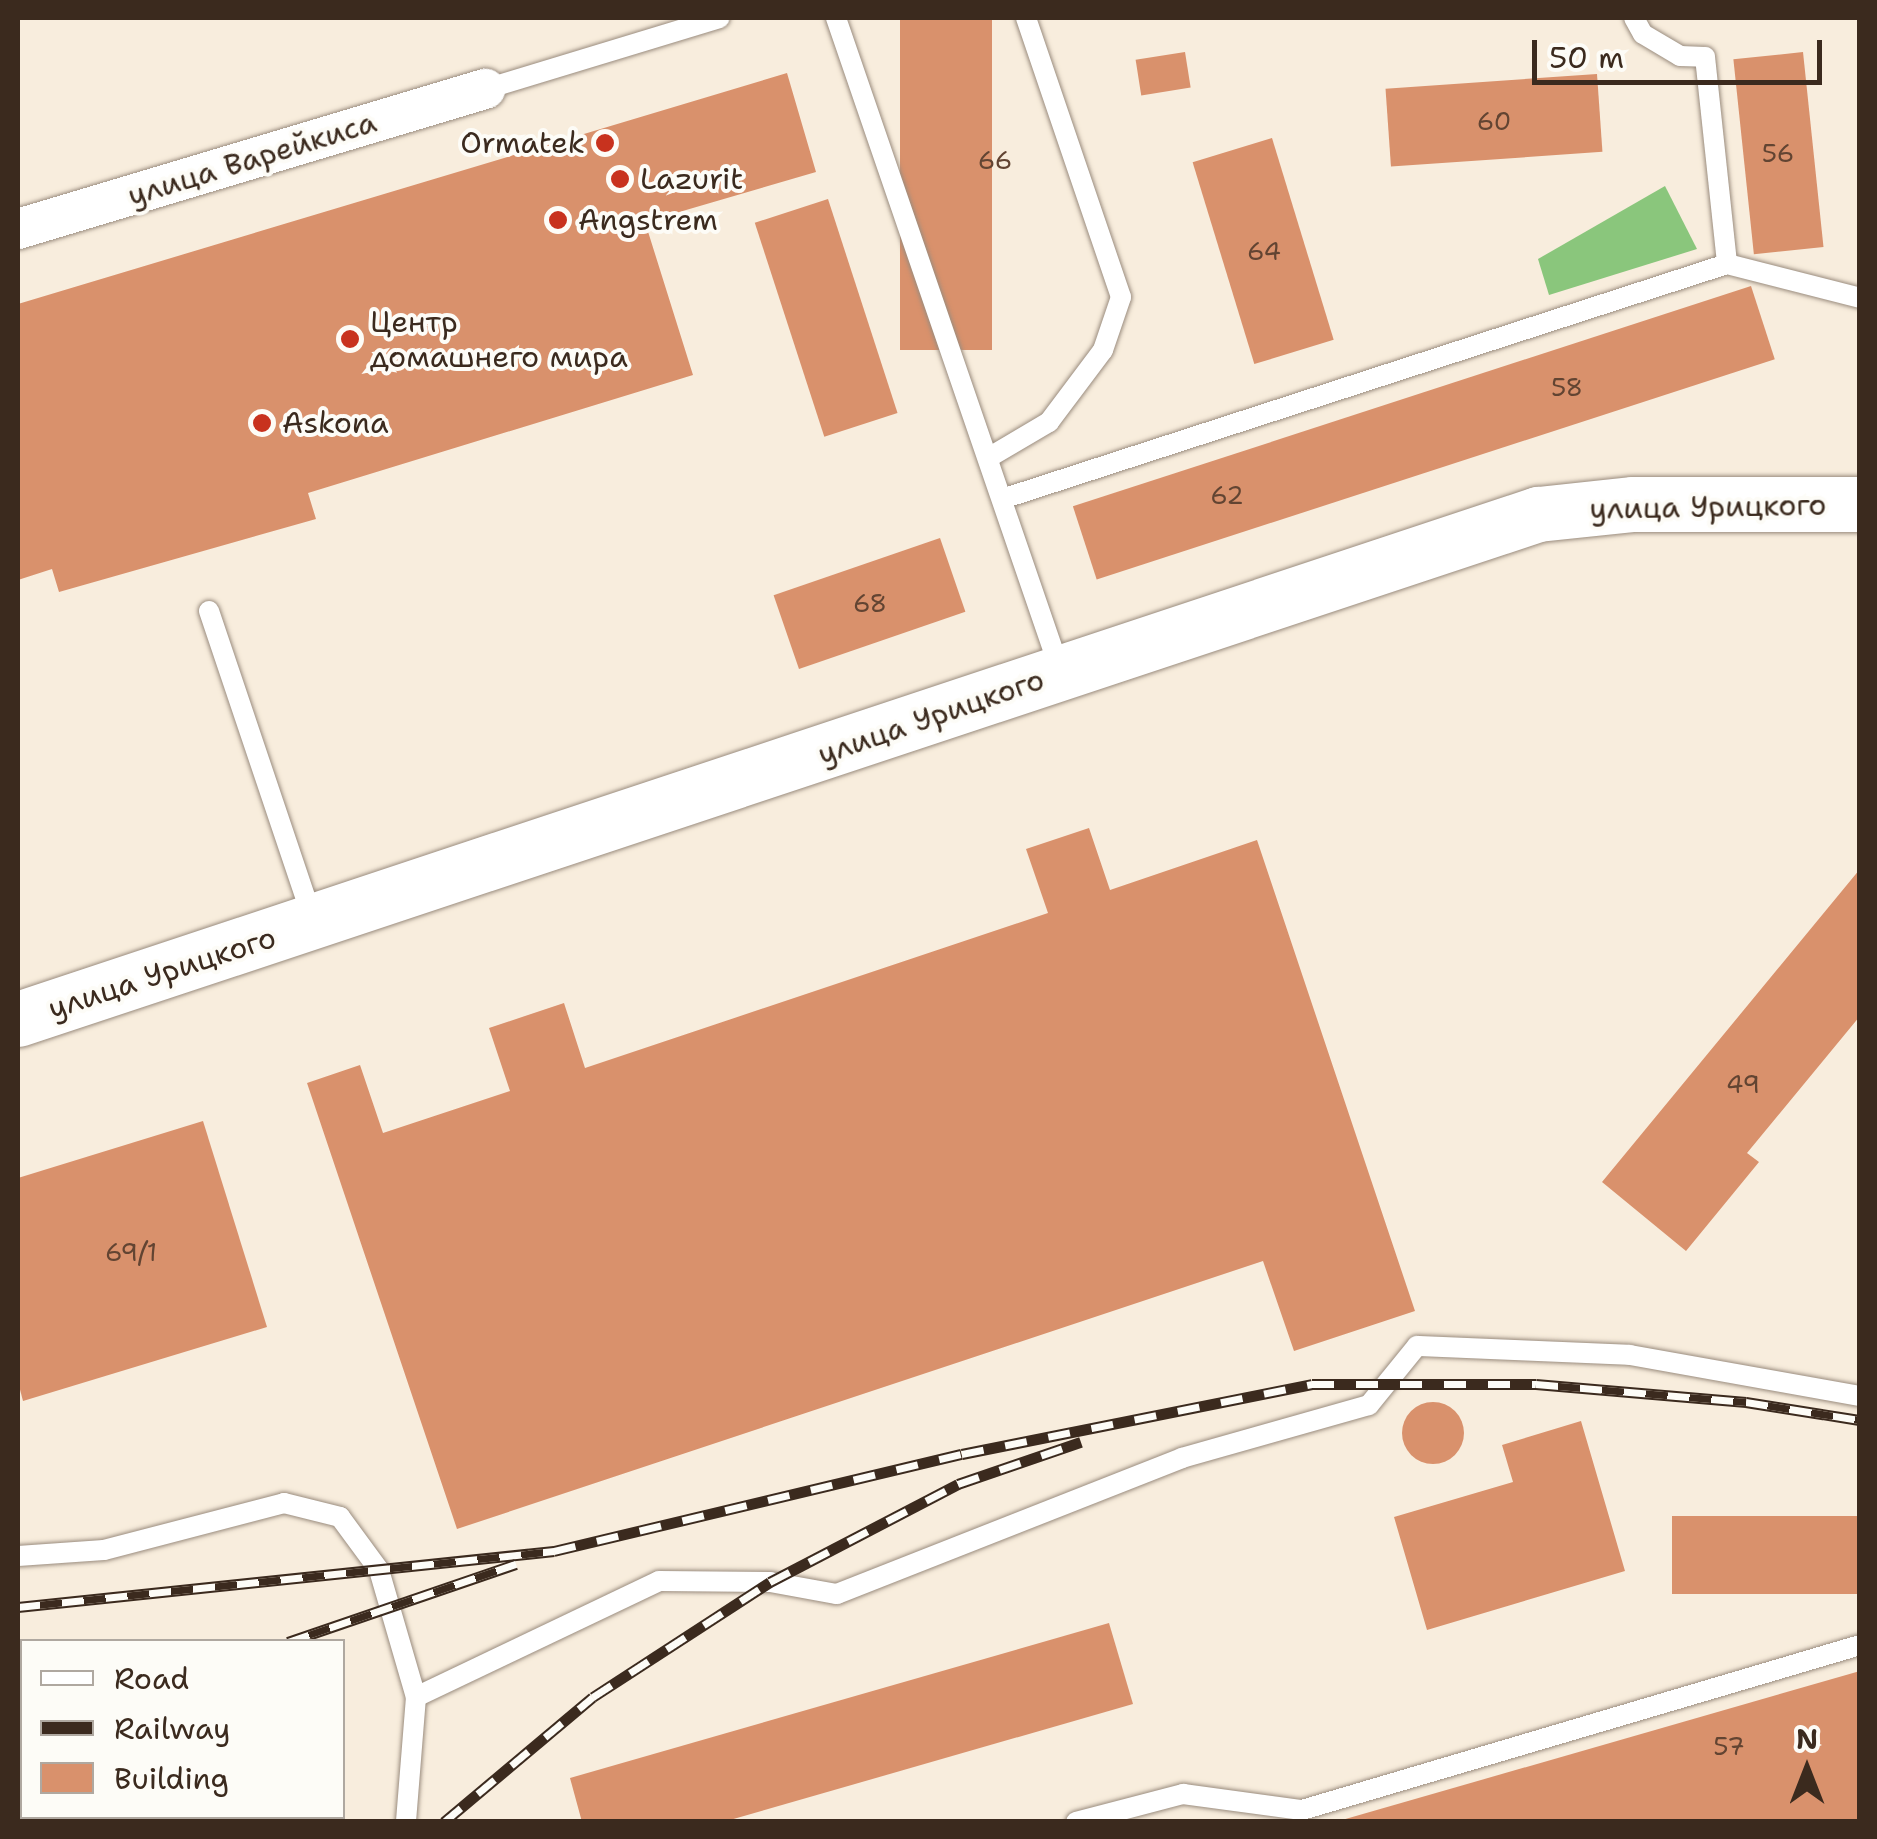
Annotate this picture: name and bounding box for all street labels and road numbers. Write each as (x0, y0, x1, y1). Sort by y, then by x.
street label: улица Варейкиса (123, 104, 381, 214)
street label: улица Урицкого (1589, 487, 1827, 527)
street label: улица Урицкого (813, 661, 1049, 773)
street label: улица Урицкого (44, 919, 280, 1027)

